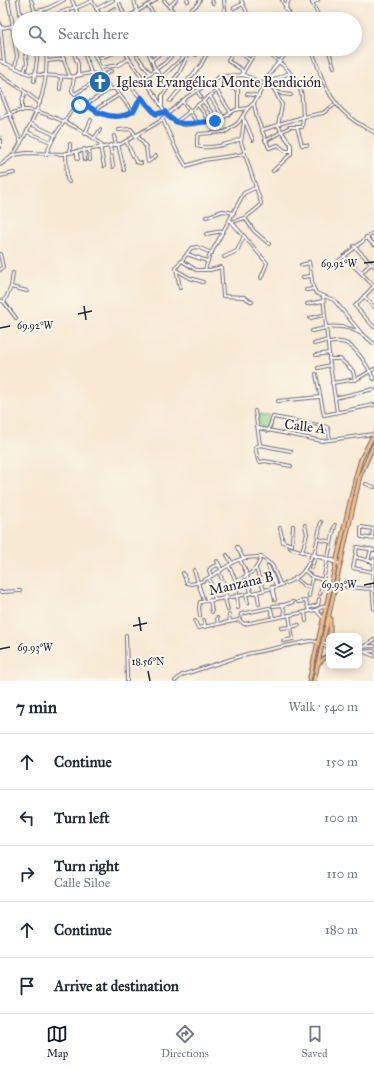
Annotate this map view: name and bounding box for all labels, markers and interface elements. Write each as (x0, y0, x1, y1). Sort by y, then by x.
search box (12, 12, 362, 56)
icon: search (26, 23, 48, 45)
text: Search here (58, 25, 129, 43)
church icon: Iglesia Evangélica Monte Bendición (87, 69, 113, 95)
place label: Iglesia Evangélica Monte Bendición (116, 74, 322, 91)
route start (71, 96, 89, 114)
route end (206, 112, 224, 130)
text: 69.92°W (321, 258, 357, 270)
text: 69.92°W (17, 320, 53, 332)
street label: Calle A (283, 416, 327, 438)
street label: Manzana B (207, 568, 275, 599)
text: 69.93°W (321, 579, 357, 591)
map controls (326, 633, 362, 669)
button: layers (326, 633, 362, 669)
text: 69.93°W (17, 642, 53, 654)
text: 18.56°N (131, 656, 165, 668)
text: 7 min (16, 697, 57, 718)
text: Walk · 540 m (289, 699, 358, 715)
icon: ahead (16, 751, 38, 773)
text: Continue (54, 753, 112, 771)
text: 150 m (326, 754, 358, 770)
icon: left (16, 807, 38, 829)
text: Turn left (54, 809, 110, 827)
text: 100 m (324, 810, 358, 826)
text: Turn right (54, 857, 119, 875)
icon: right (16, 863, 38, 885)
text: 110 m (326, 866, 358, 882)
text: Calle Siloe (54, 875, 110, 891)
icon: ahead (16, 919, 38, 941)
text: Continue (54, 921, 112, 939)
text: 180 m (325, 922, 358, 938)
icon: arrive (16, 975, 38, 997)
text: Arrive at destination (54, 977, 179, 995)
tab: Map (46, 1023, 68, 1060)
tab: Directions (161, 1023, 209, 1060)
tab: Saved (301, 1023, 328, 1060)

